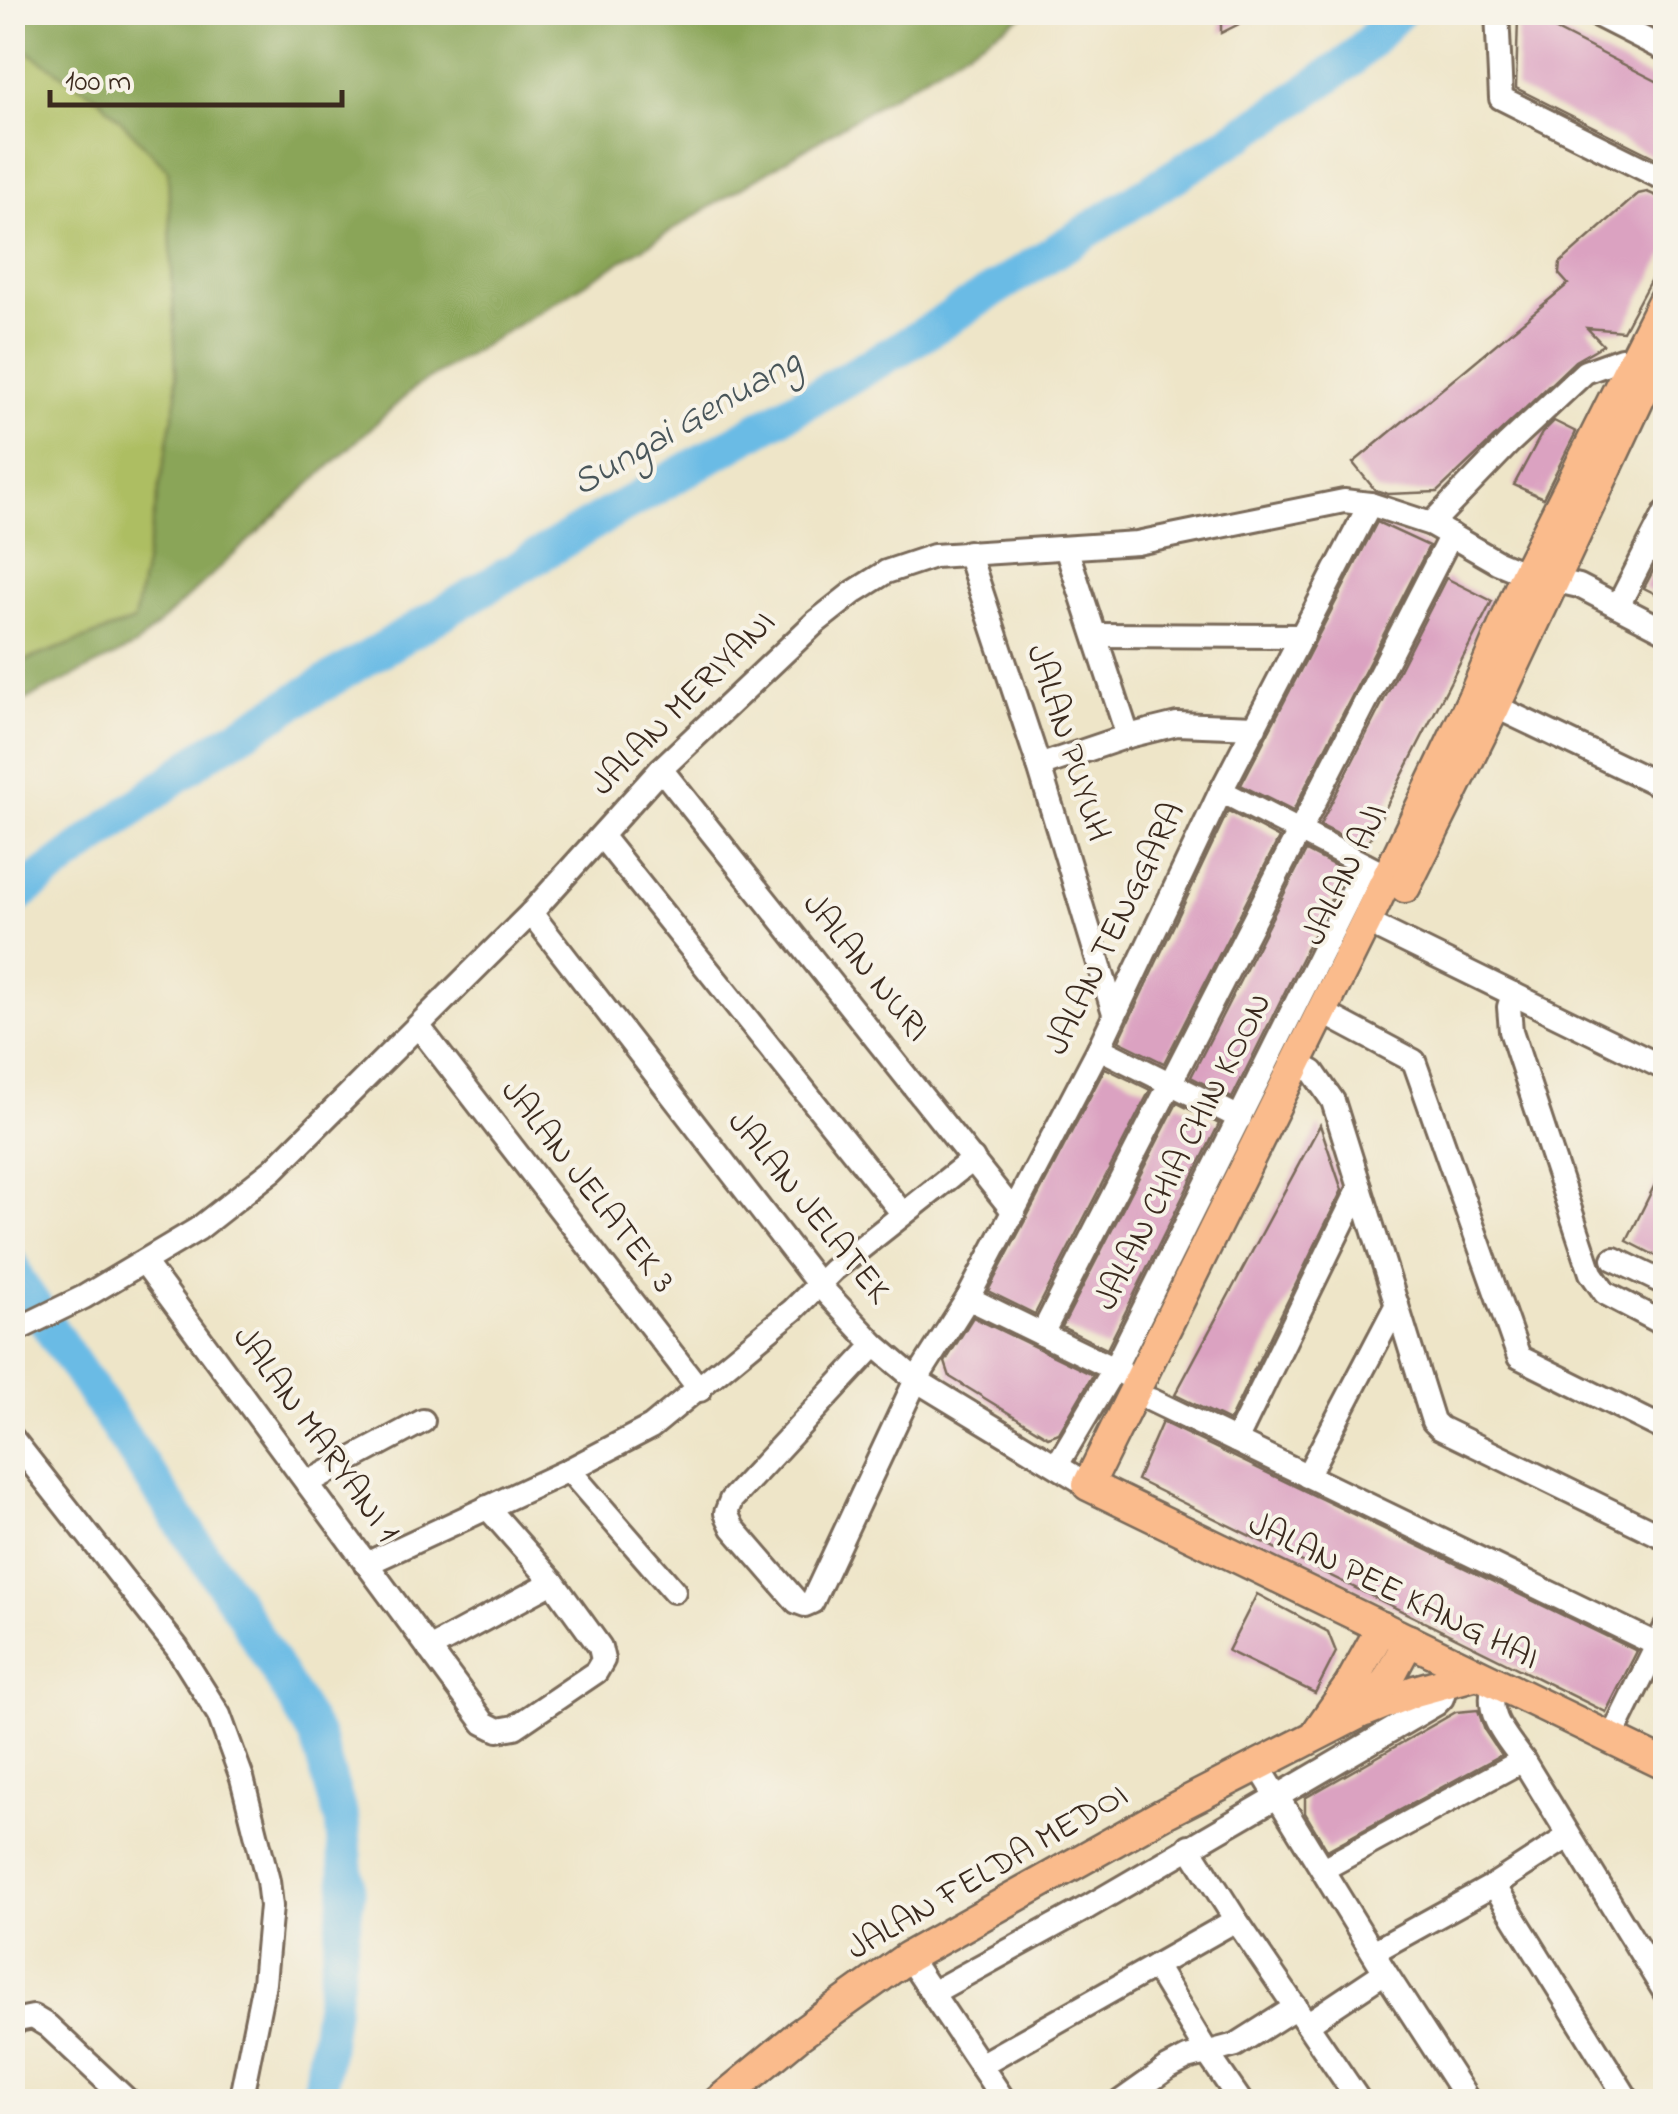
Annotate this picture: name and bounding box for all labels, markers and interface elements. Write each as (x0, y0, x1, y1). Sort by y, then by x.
scale bar (50, 45, 342, 107)
text: 100 m (65, 61, 131, 105)
water label: Sungai Genuang (562, 335, 813, 512)
street label: JALAN MERIYANI (579, 599, 789, 809)
street label: JALAN PUYUH (1011, 638, 1123, 848)
street label: JALAN TENGGARA (1033, 794, 1199, 1064)
street label: JALAN AJI (1290, 795, 1402, 955)
street label: JALAN NURI (789, 882, 941, 1054)
street label: JALAN CHIA CHIN KOON (1082, 984, 1286, 1320)
street label: JALAN JELATEK 3 (487, 1069, 687, 1305)
street label: JALAN JELATEK (714, 1100, 902, 1316)
street label: JALAN MARYANI 1 (219, 1316, 411, 1554)
street label: JALAN PEE KANG HAI (1239, 1499, 1547, 1685)
street label: JALAN FELDA MEDOI (838, 1771, 1138, 1975)

